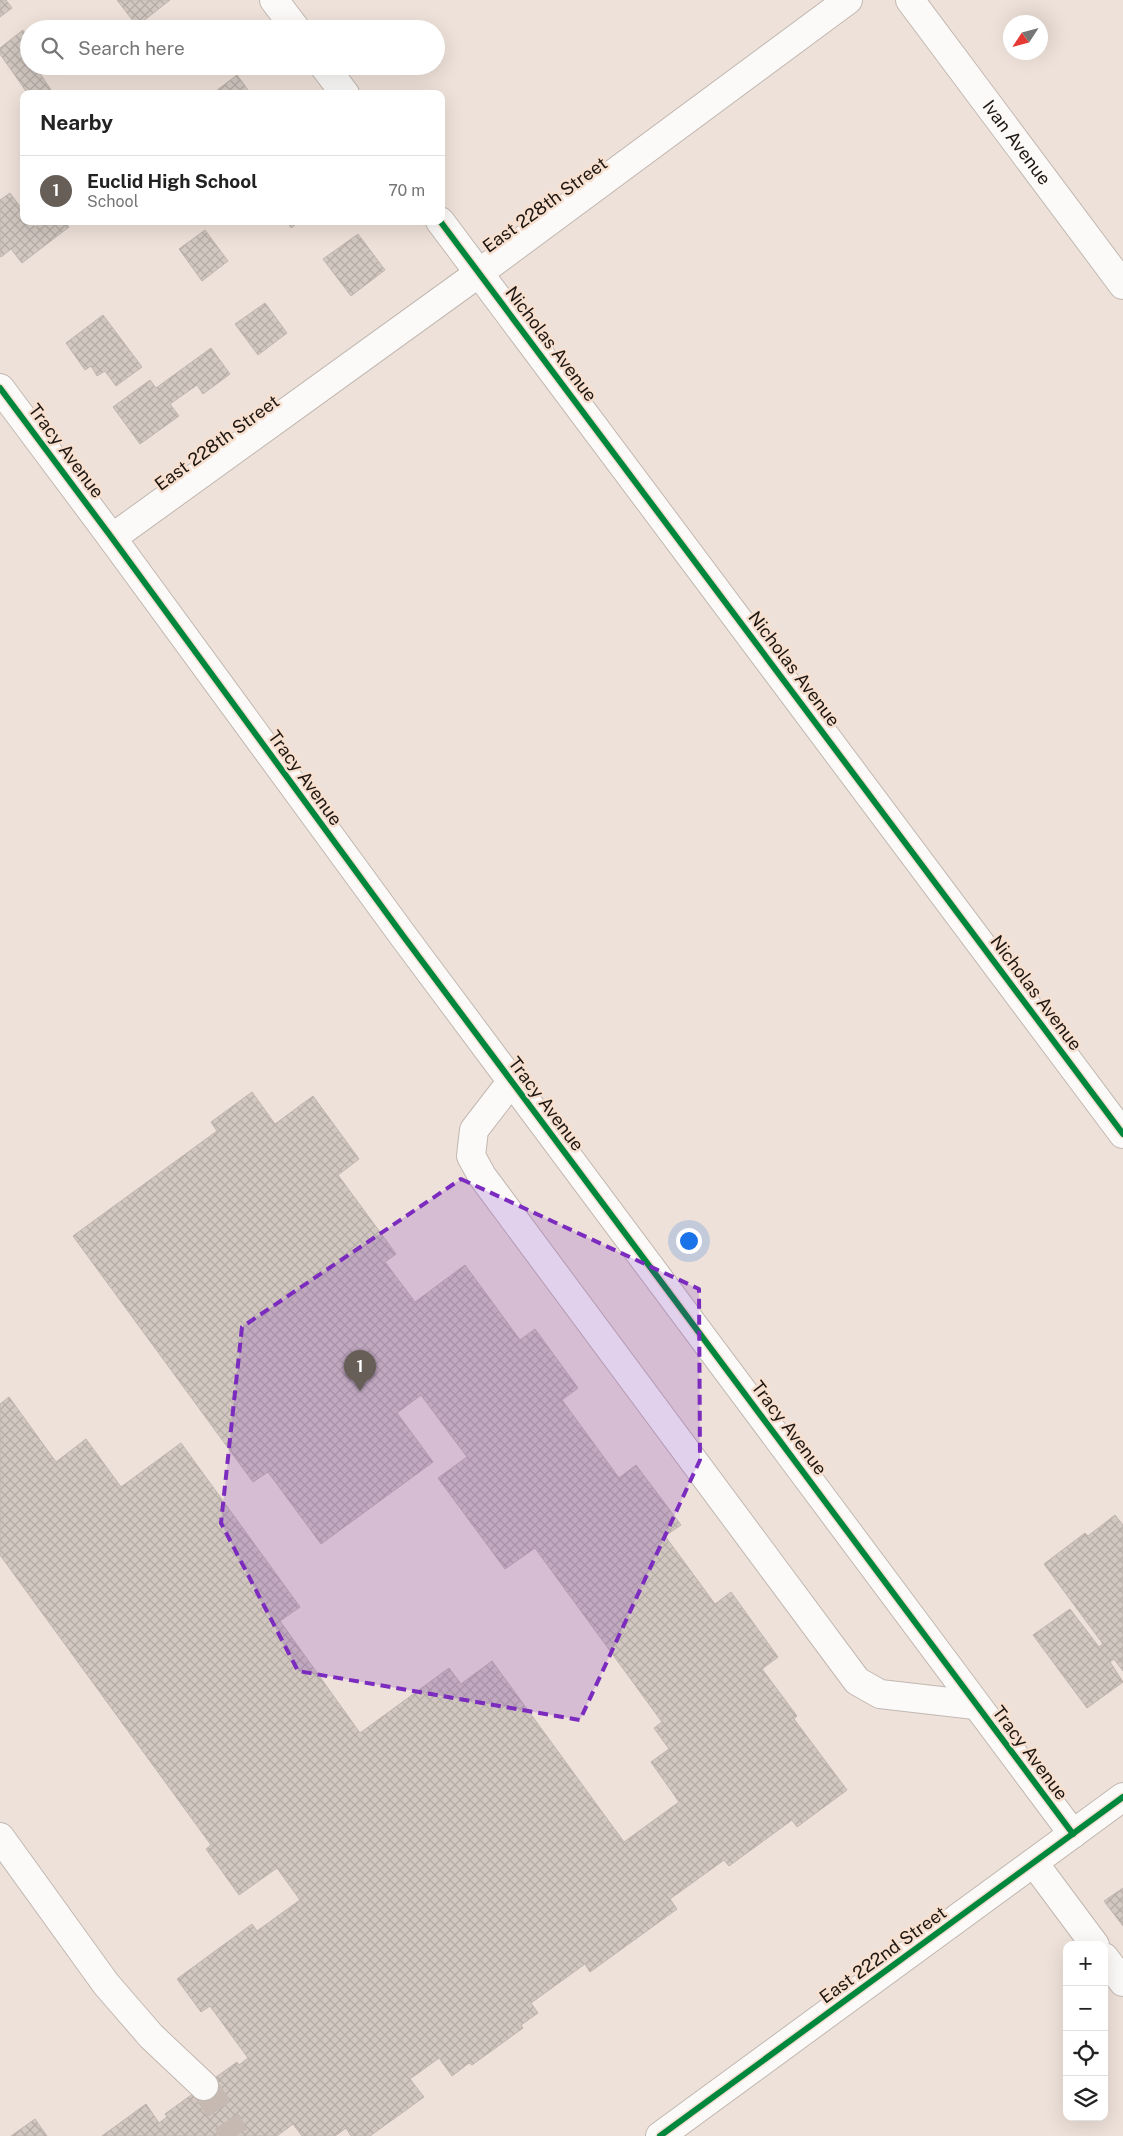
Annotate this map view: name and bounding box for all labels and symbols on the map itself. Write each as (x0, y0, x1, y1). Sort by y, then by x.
north arrow (1003, 15, 1048, 60)
street label: Ivan Avenue (978, 96, 1055, 189)
street label: East 228th Street (478, 152, 611, 257)
street label: Nicholas Avenue (501, 282, 602, 405)
street label: East 228th Street (150, 390, 283, 495)
street label: Tracy Avenue (24, 400, 109, 502)
street label: Nicholas Avenue (744, 607, 845, 730)
street label: Tracy Avenue (264, 726, 347, 829)
street label: Nicholas Avenue (986, 931, 1087, 1054)
street label: Tracy Avenue (504, 1053, 589, 1155)
your location (676, 1228, 702, 1254)
pin: 1 (344, 1350, 376, 1391)
street label: Tracy Avenue (747, 1377, 832, 1479)
street label: Tracy Avenue (988, 1702, 1073, 1804)
street label: East 222nd Street (815, 1902, 950, 2008)

